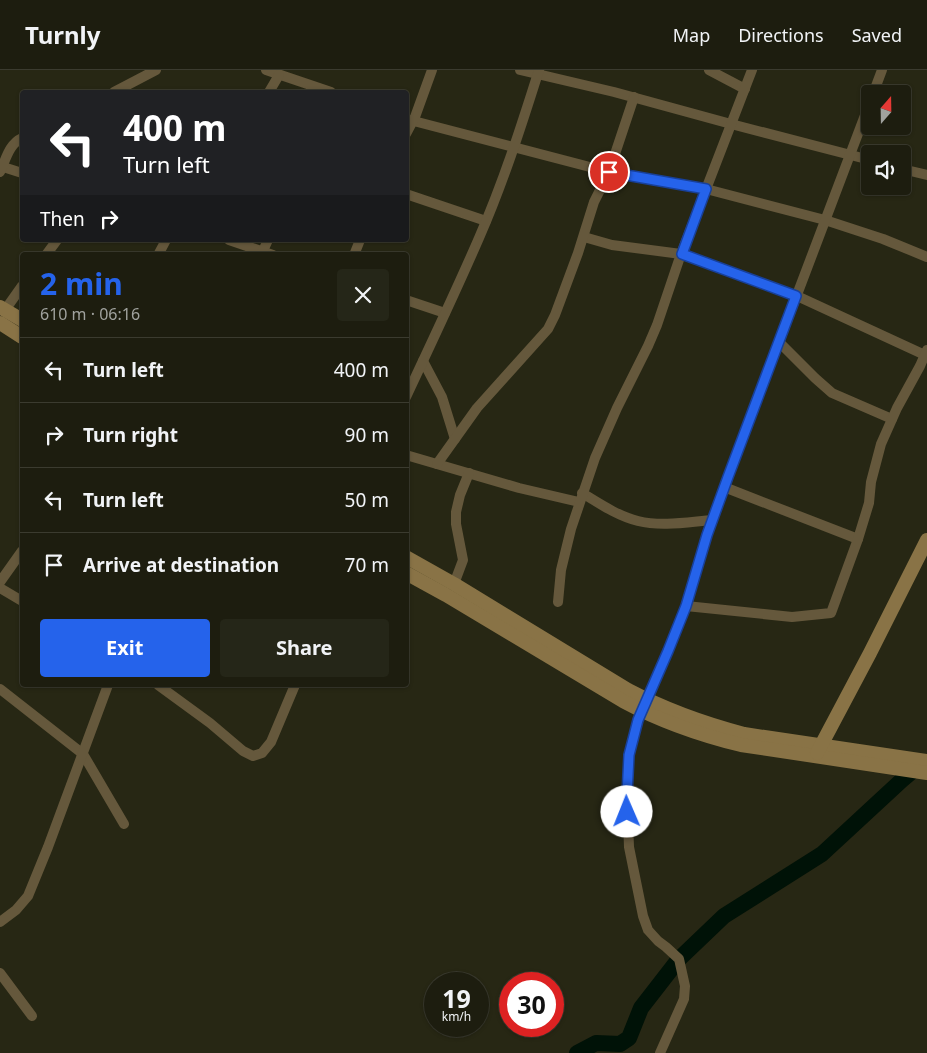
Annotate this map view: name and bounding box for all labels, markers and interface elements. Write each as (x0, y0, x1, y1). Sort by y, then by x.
text: Turnly (25, 18, 100, 51)
text: Map (673, 23, 710, 47)
text: Directions (738, 23, 824, 47)
text: Saved (852, 23, 902, 47)
north arrow (861, 85, 911, 135)
map controls (861, 85, 911, 195)
text: 400 m (123, 104, 226, 151)
icon: left (40, 110, 105, 175)
button: sound (861, 145, 911, 195)
text: Turn left (123, 149, 210, 179)
pin (588, 151, 630, 193)
icon: arrive (595, 158, 623, 186)
icon: right (95, 205, 123, 233)
text: Then (40, 206, 85, 232)
text: 2 min (40, 263, 123, 304)
button: close (337, 269, 389, 321)
text: 610 m · 06:16 (40, 303, 140, 325)
icon: left (40, 356, 68, 384)
text: Turn left (83, 357, 164, 383)
text: 400 m (334, 357, 389, 383)
icon: right (40, 421, 68, 449)
text: Turn right (83, 422, 178, 448)
text: 90 m (345, 422, 389, 448)
icon: left (40, 486, 68, 514)
text: Turn left (83, 487, 164, 513)
text: 50 m (345, 487, 389, 513)
icon: arrive (40, 551, 68, 579)
text: Arrive at destination (83, 552, 279, 578)
text: 70 m (345, 552, 389, 578)
button: Exit (40, 619, 210, 677)
button: Share (220, 619, 389, 677)
position arrow (600, 785, 652, 837)
speed limit sign: 30 (499, 972, 564, 1037)
text: 19 (442, 981, 471, 1015)
text: km/h (442, 1008, 471, 1025)

